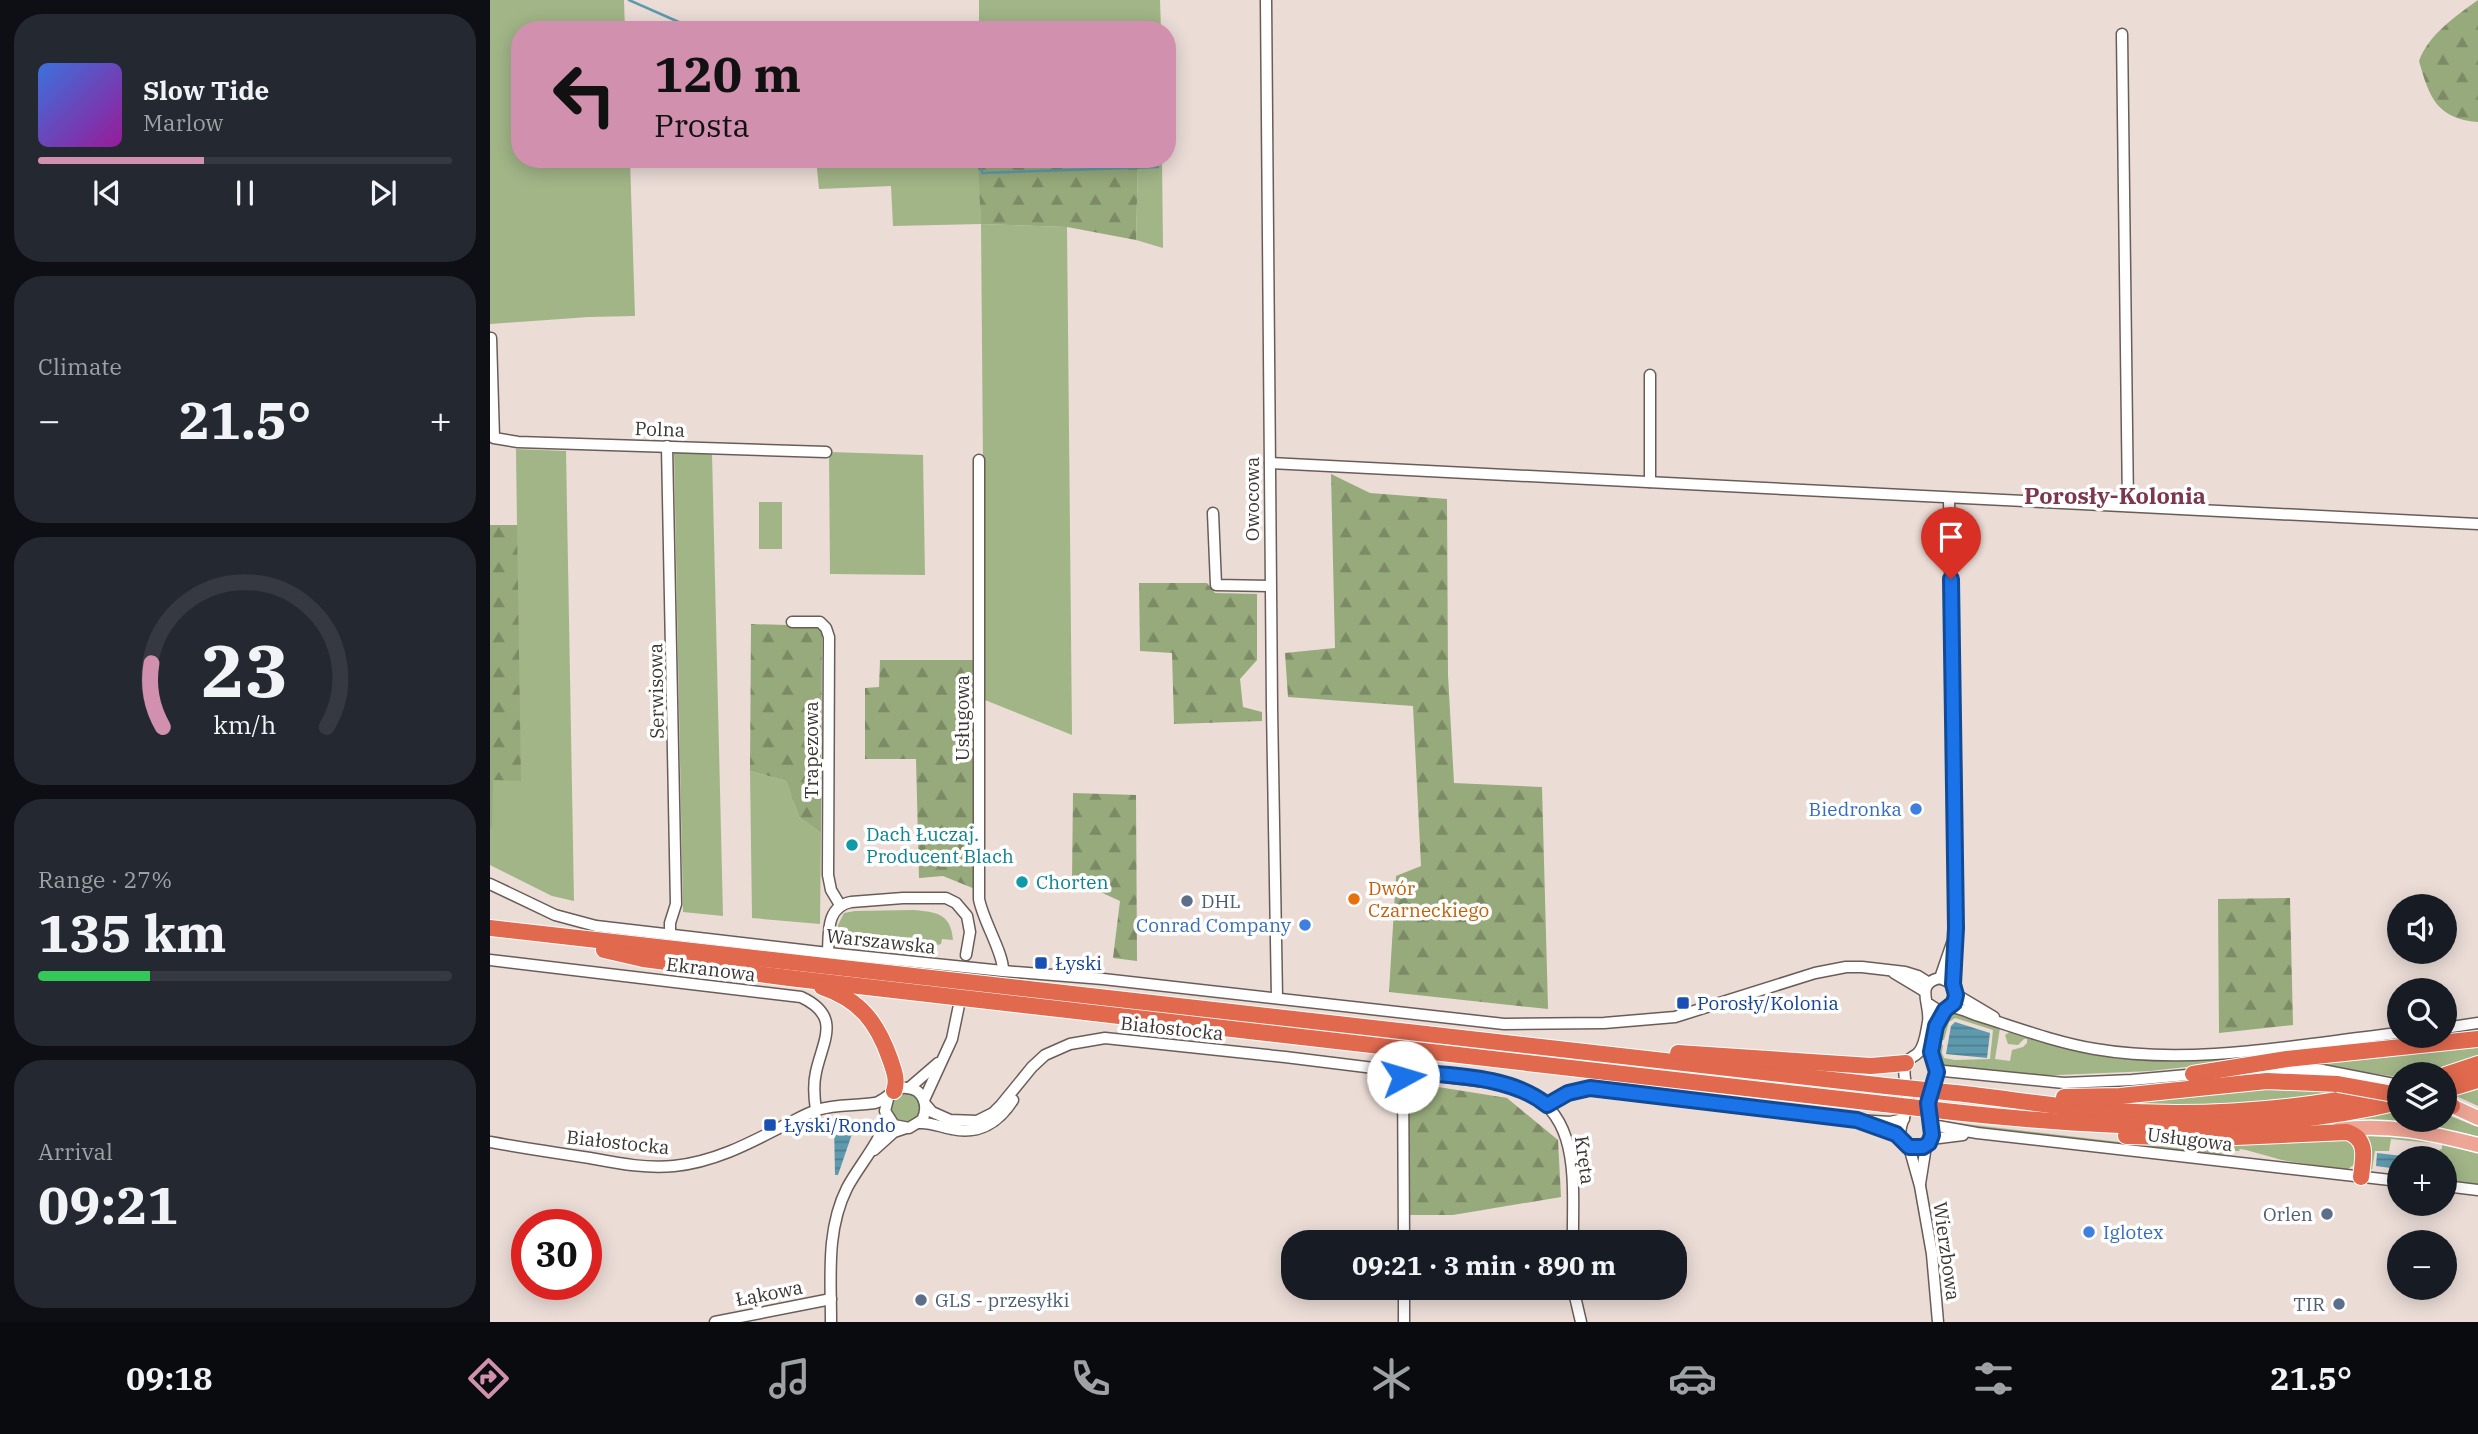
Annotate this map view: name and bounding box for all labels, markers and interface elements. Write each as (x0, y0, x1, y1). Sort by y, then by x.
text: 120 m (654, 42, 801, 105)
icon: left (539, 49, 630, 140)
text: Slow Tide (143, 73, 269, 107)
text: Prosta (654, 104, 750, 146)
text: Marlow (143, 107, 223, 137)
icon: previous (88, 174, 126, 212)
icon: pause (226, 174, 264, 212)
icon: next (364, 174, 402, 212)
text: Climate (38, 351, 122, 381)
text: 21.5° (179, 386, 311, 453)
text: − (38, 395, 61, 444)
text: + (429, 395, 452, 444)
street label: Polna (634, 416, 686, 442)
street label: Owocowa (1240, 457, 1264, 541)
district label: Porosły-Kolonia (2024, 480, 2206, 510)
pin (1921, 507, 1981, 579)
icon: arrive (1932, 518, 1970, 556)
text: 23 (201, 622, 289, 717)
street label: Serwisowa (643, 643, 669, 739)
street label: Usługowa (950, 675, 974, 761)
street label: Trapezowa (799, 701, 823, 799)
text: km/h (213, 708, 277, 741)
place label: Biedronka (1809, 797, 1902, 821)
marker: Biedronka (1908, 801, 1924, 817)
place label: Dach Łuczaj. Producent Blach (866, 822, 1014, 868)
marker: Dach Łuczaj. Producent Blach (844, 837, 860, 853)
text: Range · 27% (38, 864, 172, 894)
place label: Chorten (1036, 870, 1109, 894)
marker: Chorten (1014, 874, 1030, 890)
place label: Dwór Czarneckiego (1368, 876, 1489, 922)
place label: DHL (1201, 889, 1241, 913)
marker: Dwór Czarneckiego (1346, 891, 1362, 907)
marker: DHL (1179, 893, 1195, 909)
map controls (2387, 894, 2457, 1300)
button: sound (2387, 894, 2457, 964)
text: 135 km (38, 899, 227, 966)
place label: Conrad Company (1136, 913, 1292, 937)
marker: Conrad Company (1297, 917, 1313, 933)
street label: Warszawska (825, 923, 937, 959)
place label: Łyski (1055, 951, 1102, 975)
street label: Ekranowa (665, 952, 757, 986)
marker: Łyski (1033, 955, 1049, 971)
button: search (2387, 978, 2457, 1048)
place label: Porosły/Kolonia (1697, 991, 1839, 1015)
marker: Porosły/Kolonia (1675, 995, 1691, 1011)
street label: Białostocka (1119, 1011, 1225, 1045)
position arrow (1366, 1040, 1440, 1114)
button: layers (2387, 1062, 2457, 1132)
place label: Łyski/Rondo (784, 1113, 896, 1137)
marker: Łyski/Rondo (762, 1117, 778, 1133)
street label: Usługowa (2146, 1122, 2234, 1156)
street label: Białostocka (565, 1125, 671, 1159)
street label: Kręta (1570, 1134, 1600, 1186)
text: Arrival (38, 1136, 113, 1166)
button: + (2387, 1146, 2457, 1216)
text: 09:21 (38, 1171, 179, 1238)
street label: Wierzbowa (1928, 1200, 1966, 1302)
place label: Orlen (2263, 1202, 2313, 1226)
marker: Orlen (2319, 1206, 2335, 1222)
speed limit sign: 30 (511, 1209, 602, 1300)
place label: Iglotex (2103, 1220, 2164, 1244)
marker: Iglotex (2081, 1224, 2097, 1240)
button: − (2387, 1230, 2457, 1300)
text: 09:21 · 3 min · 890 m (1352, 1248, 1616, 1282)
street label: Łąkowa (733, 1275, 805, 1311)
place label: GLS - przesyłki (935, 1288, 1069, 1312)
marker: GLS - przesyłki (913, 1292, 929, 1308)
place label: TIR (2293, 1292, 2325, 1316)
marker: TIR (2331, 1296, 2347, 1312)
icon: directions (464, 1354, 513, 1403)
icon: music (765, 1354, 814, 1403)
icon: phone (1066, 1354, 1115, 1403)
icon: climate (1367, 1354, 1416, 1403)
icon: car (1668, 1354, 1717, 1403)
icon: filters (1969, 1354, 2018, 1403)
text: 09:18 (126, 1357, 212, 1399)
text: 21.5° (2270, 1357, 2352, 1399)

